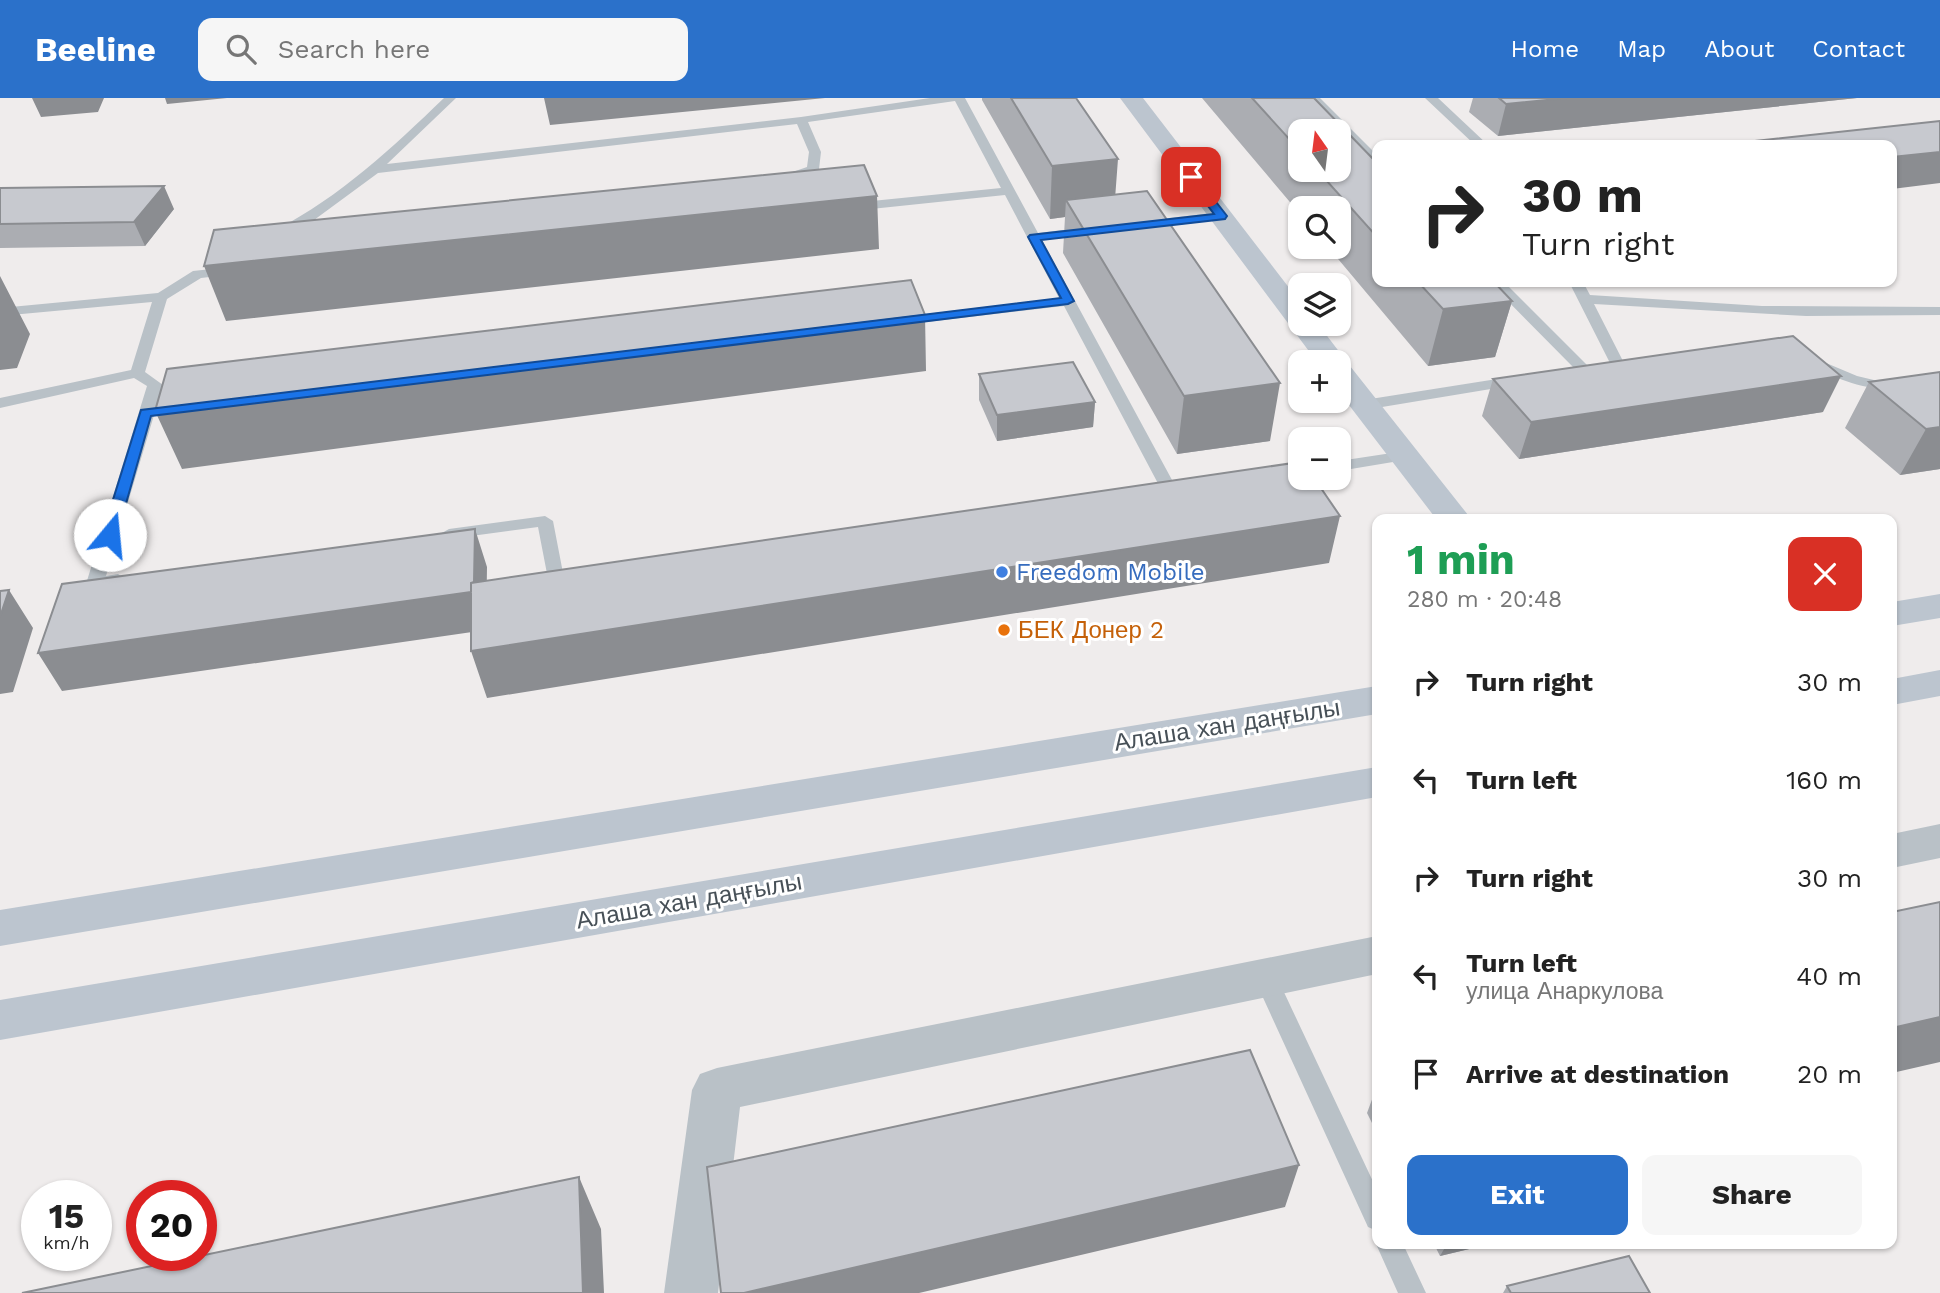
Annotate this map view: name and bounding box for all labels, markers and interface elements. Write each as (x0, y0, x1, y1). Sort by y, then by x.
search box (198, 18, 688, 81)
text: Beeline (35, 30, 156, 69)
icon: search (222, 30, 260, 68)
text: Search here (278, 34, 430, 64)
text: Home (1511, 35, 1579, 63)
text: Map (1617, 35, 1666, 63)
text: About (1704, 35, 1774, 63)
text: Contact (1812, 35, 1905, 63)
north arrow (1288, 119, 1351, 182)
map controls (1288, 119, 1351, 490)
pin (1161, 147, 1221, 207)
icon: arrive (1172, 158, 1210, 196)
text: 30 m (1522, 166, 1643, 224)
icon: right (1407, 168, 1498, 259)
button: search (1288, 196, 1351, 259)
text: Turn right (1522, 225, 1674, 263)
button: layers (1288, 273, 1351, 336)
button: + (1288, 350, 1351, 413)
button: − (1288, 427, 1351, 490)
position arrow (73, 498, 147, 572)
text: 1 min (1407, 535, 1515, 584)
button: close (1788, 537, 1862, 611)
place label: Freedom Mobile (1016, 558, 1205, 586)
marker: Freedom Mobile (994, 564, 1010, 580)
text: 280 m · 20:48 (1407, 586, 1562, 613)
place label: БЕК Донер 2 (1018, 616, 1164, 644)
marker: БЕК Донер 2 (996, 622, 1012, 638)
icon: right (1407, 663, 1445, 701)
text: Turn right (1466, 667, 1593, 697)
text: 30 m (1797, 667, 1862, 697)
street label: Алаша хан даңғылы (1112, 693, 1342, 757)
icon: left (1407, 761, 1445, 799)
text: Turn left (1466, 765, 1577, 795)
text: 160 m (1786, 765, 1862, 795)
icon: right (1407, 859, 1445, 897)
text: Turn right (1466, 863, 1593, 893)
text: 30 m (1797, 863, 1862, 893)
street label: Алаша хан даңғылы (574, 867, 804, 935)
text: Turn left (1466, 948, 1577, 978)
icon: left (1407, 957, 1445, 995)
text: 40 m (1796, 961, 1862, 991)
text: улица Анаркулова (1466, 978, 1663, 1005)
icon: arrive (1407, 1055, 1445, 1093)
text: Arrive at destination (1466, 1059, 1729, 1089)
text: 20 m (1797, 1059, 1862, 1089)
button: Exit (1407, 1155, 1628, 1235)
button: Share (1642, 1155, 1862, 1235)
speed limit sign: 20 (126, 1180, 217, 1271)
text: 15 (49, 1195, 84, 1237)
text: km/h (43, 1232, 90, 1253)

